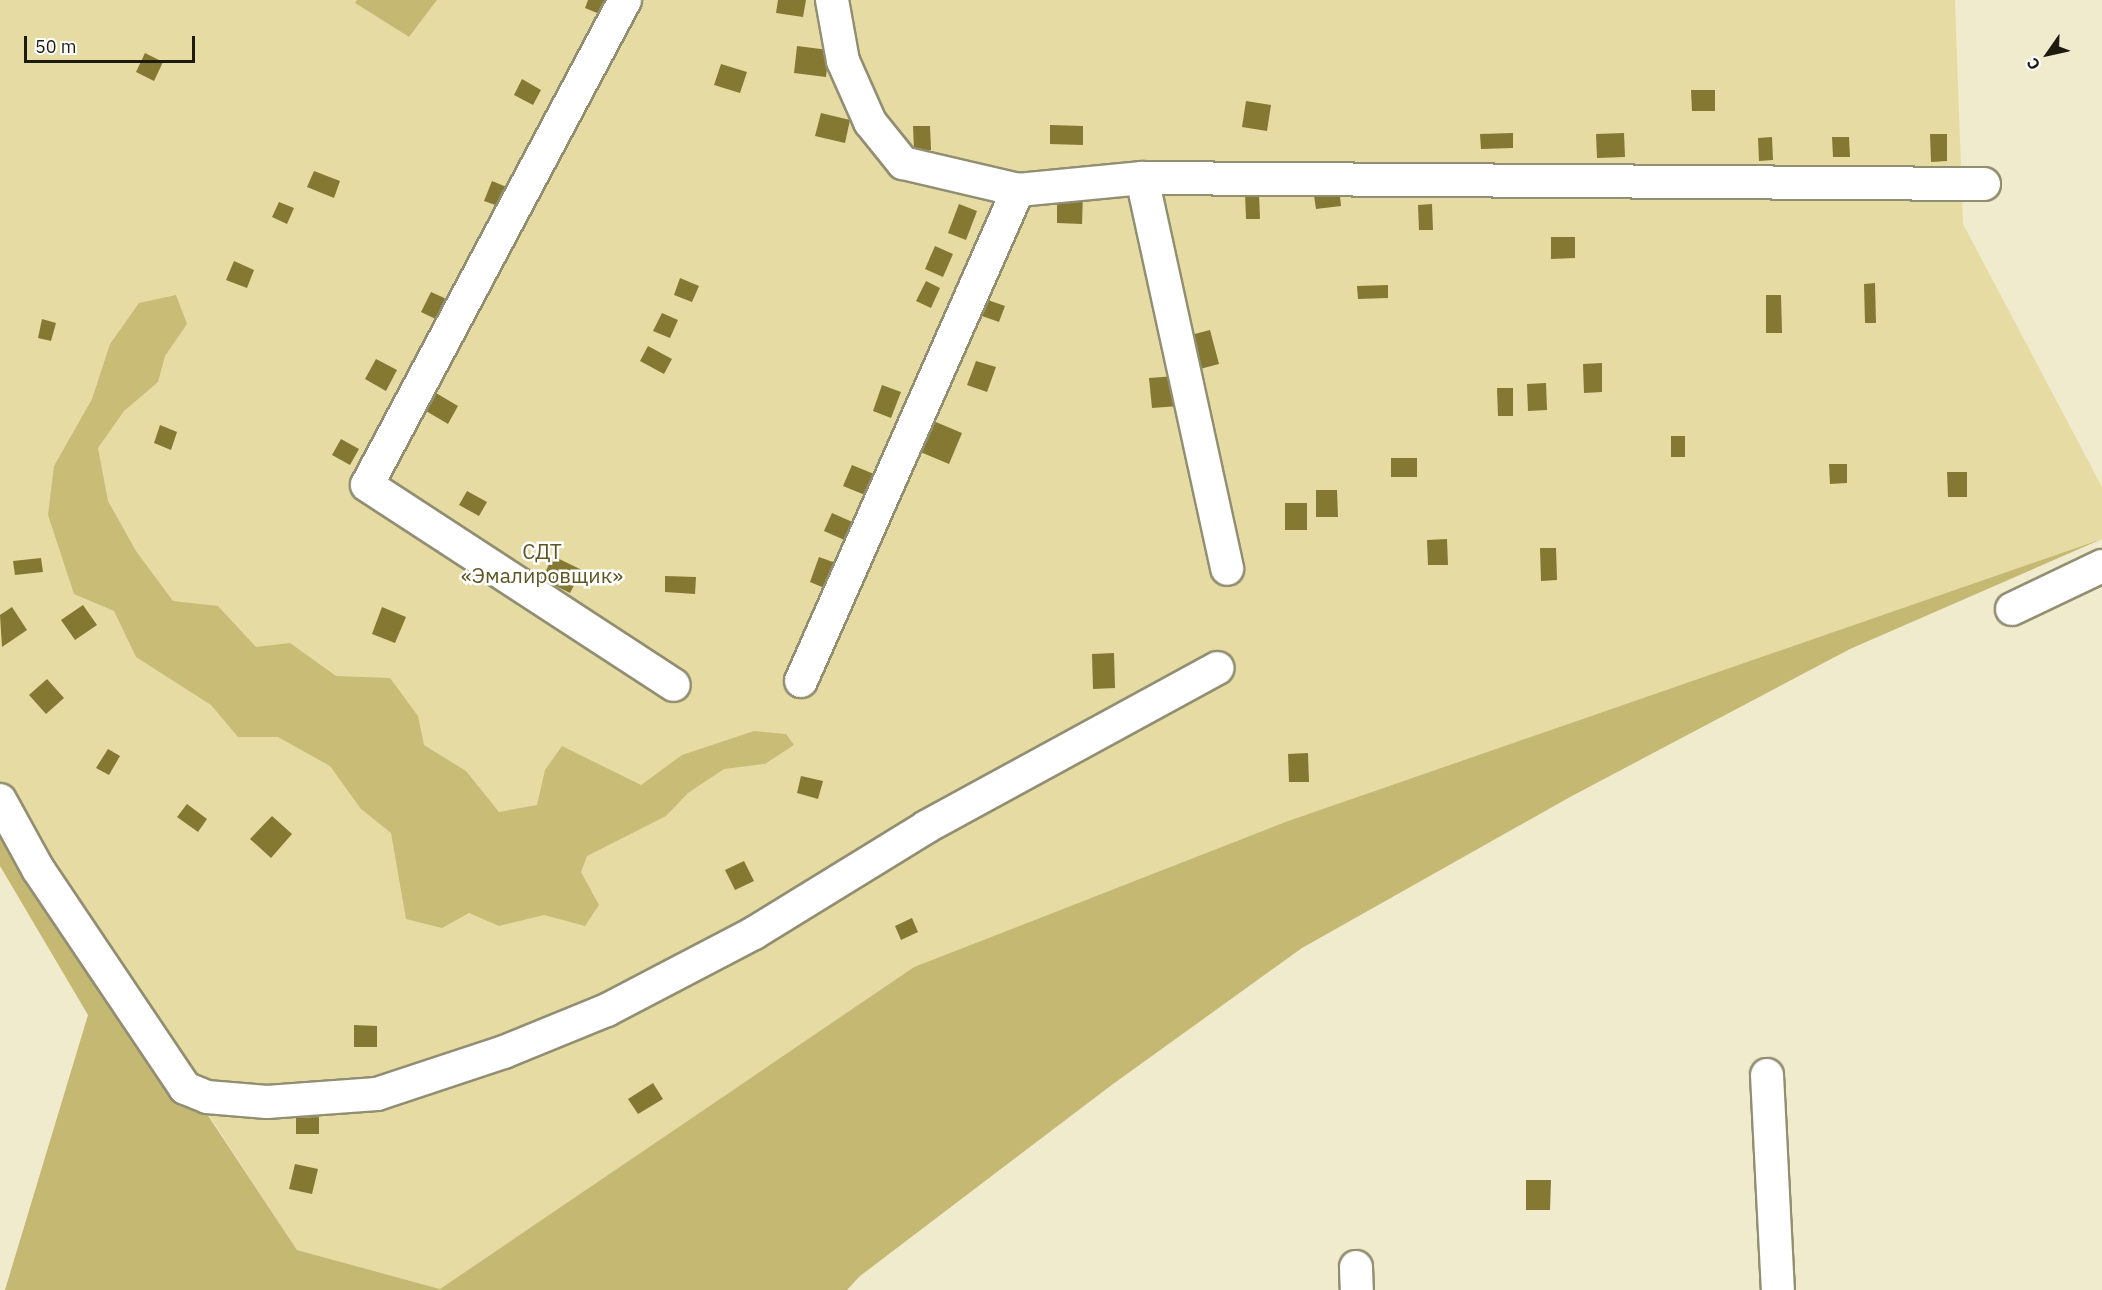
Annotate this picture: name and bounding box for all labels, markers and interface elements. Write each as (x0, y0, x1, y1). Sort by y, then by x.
scale bar (27, 24, 198, 62)
north arrow (2018, 24, 2078, 84)
text: 50 m (35, 35, 77, 58)
text: С (2022, 54, 2044, 74)
park label: СДТ «Эмалировщик» (461, 538, 623, 588)

